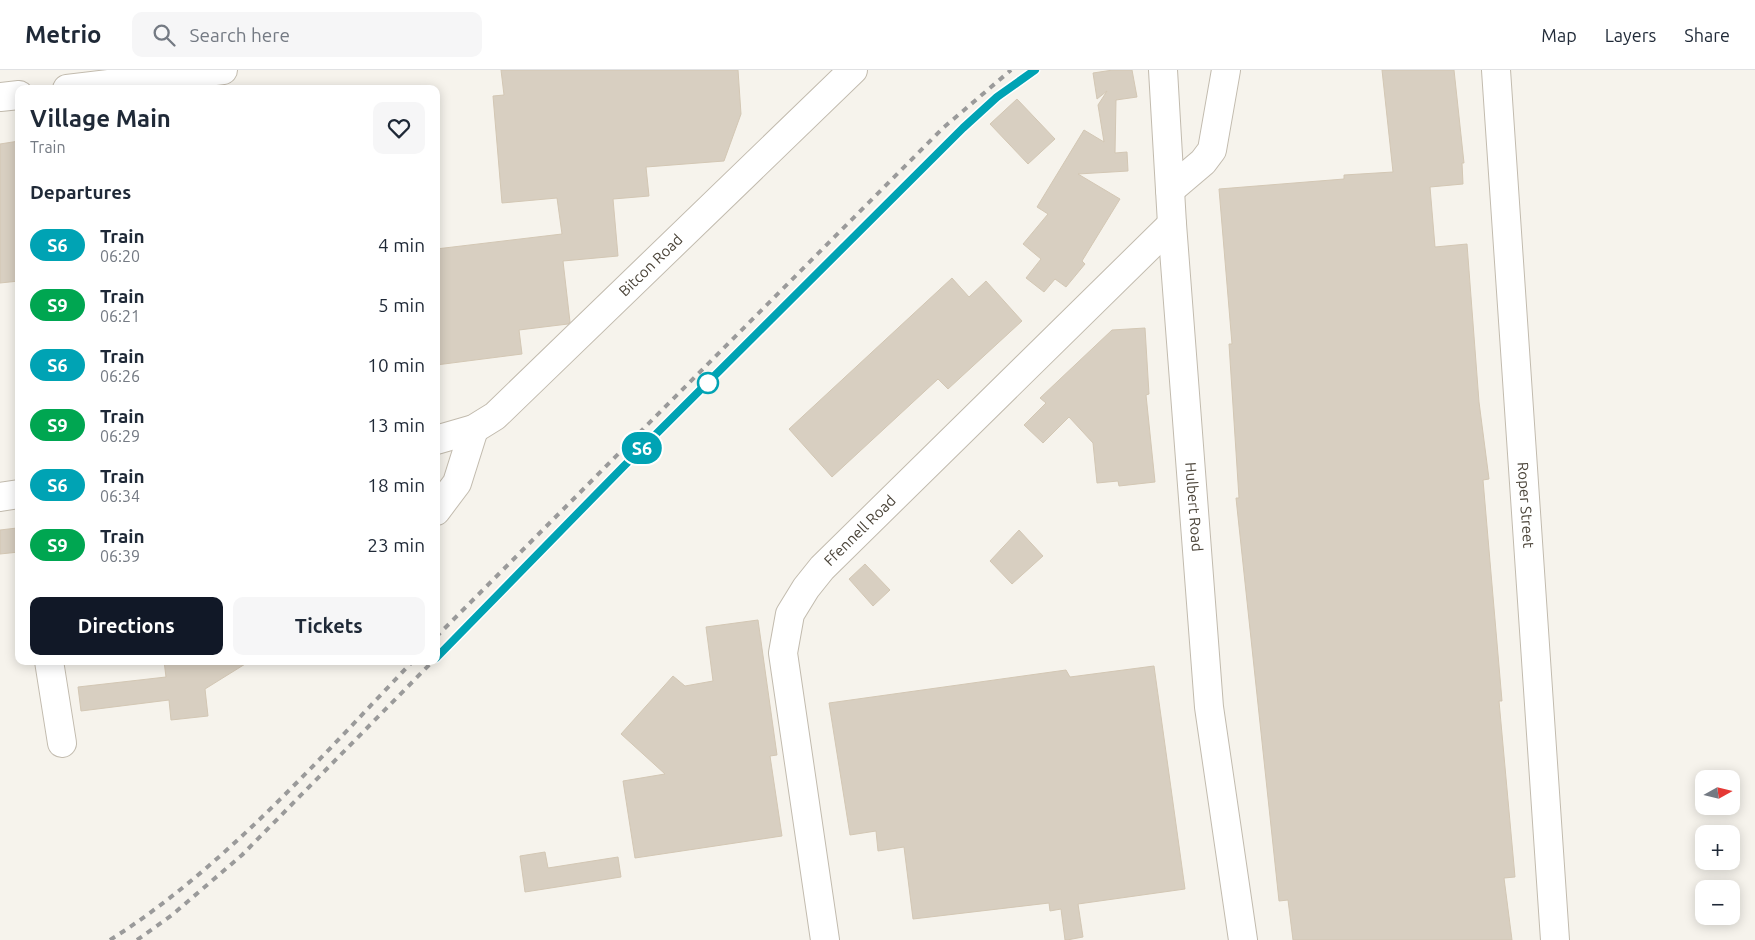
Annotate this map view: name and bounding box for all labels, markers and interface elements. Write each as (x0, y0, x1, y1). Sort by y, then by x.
search box (132, 12, 482, 57)
text: Metrio (25, 21, 102, 48)
icon: search (150, 21, 178, 49)
text: Search here (190, 24, 290, 46)
text: Map (1541, 25, 1577, 45)
text: Layers (1605, 25, 1656, 45)
text: Share (1684, 25, 1730, 45)
button: heart (373, 102, 425, 154)
text: Village Main (30, 105, 171, 132)
text: Train (30, 138, 66, 156)
text: Departures (30, 181, 131, 203)
text: Train (100, 225, 145, 247)
street label: Bitcon Road (615, 231, 686, 299)
text: 4 min (378, 234, 425, 256)
text: S6 (47, 235, 68, 255)
text: 06:20 (100, 247, 140, 265)
text: Train (100, 285, 145, 307)
text: 5 min (378, 294, 425, 316)
text: S9 (47, 295, 68, 315)
text: 06:21 (100, 307, 140, 325)
text: Train (100, 345, 145, 367)
text: 10 min (367, 354, 425, 376)
text: S6 (47, 355, 68, 375)
text: 06:26 (100, 367, 140, 385)
unlabelled marker (697, 372, 719, 394)
text: Train (100, 405, 145, 427)
text: 13 min (367, 414, 425, 436)
text: S9 (47, 415, 68, 435)
text: 06:29 (100, 427, 140, 445)
line badge: S6 (620, 432, 664, 464)
text: S6 (632, 438, 652, 458)
street label: Roper Street (1515, 461, 1537, 549)
street label: Hulbert Road (1182, 462, 1206, 552)
text: Train (100, 465, 145, 487)
text: 18 min (367, 474, 425, 496)
text: S6 (47, 475, 68, 495)
text: 06:34 (100, 487, 140, 505)
street label: Ffennell Road (820, 492, 899, 569)
text: Train (100, 525, 145, 547)
text: 23 min (367, 534, 425, 556)
text: S9 (47, 535, 68, 555)
text: 06:39 (100, 547, 140, 565)
button: Directions (30, 597, 223, 655)
button: Tickets (233, 597, 425, 655)
north arrow (1695, 770, 1740, 815)
map controls (1695, 770, 1740, 925)
button: + (1695, 825, 1740, 870)
button: − (1695, 880, 1740, 925)

